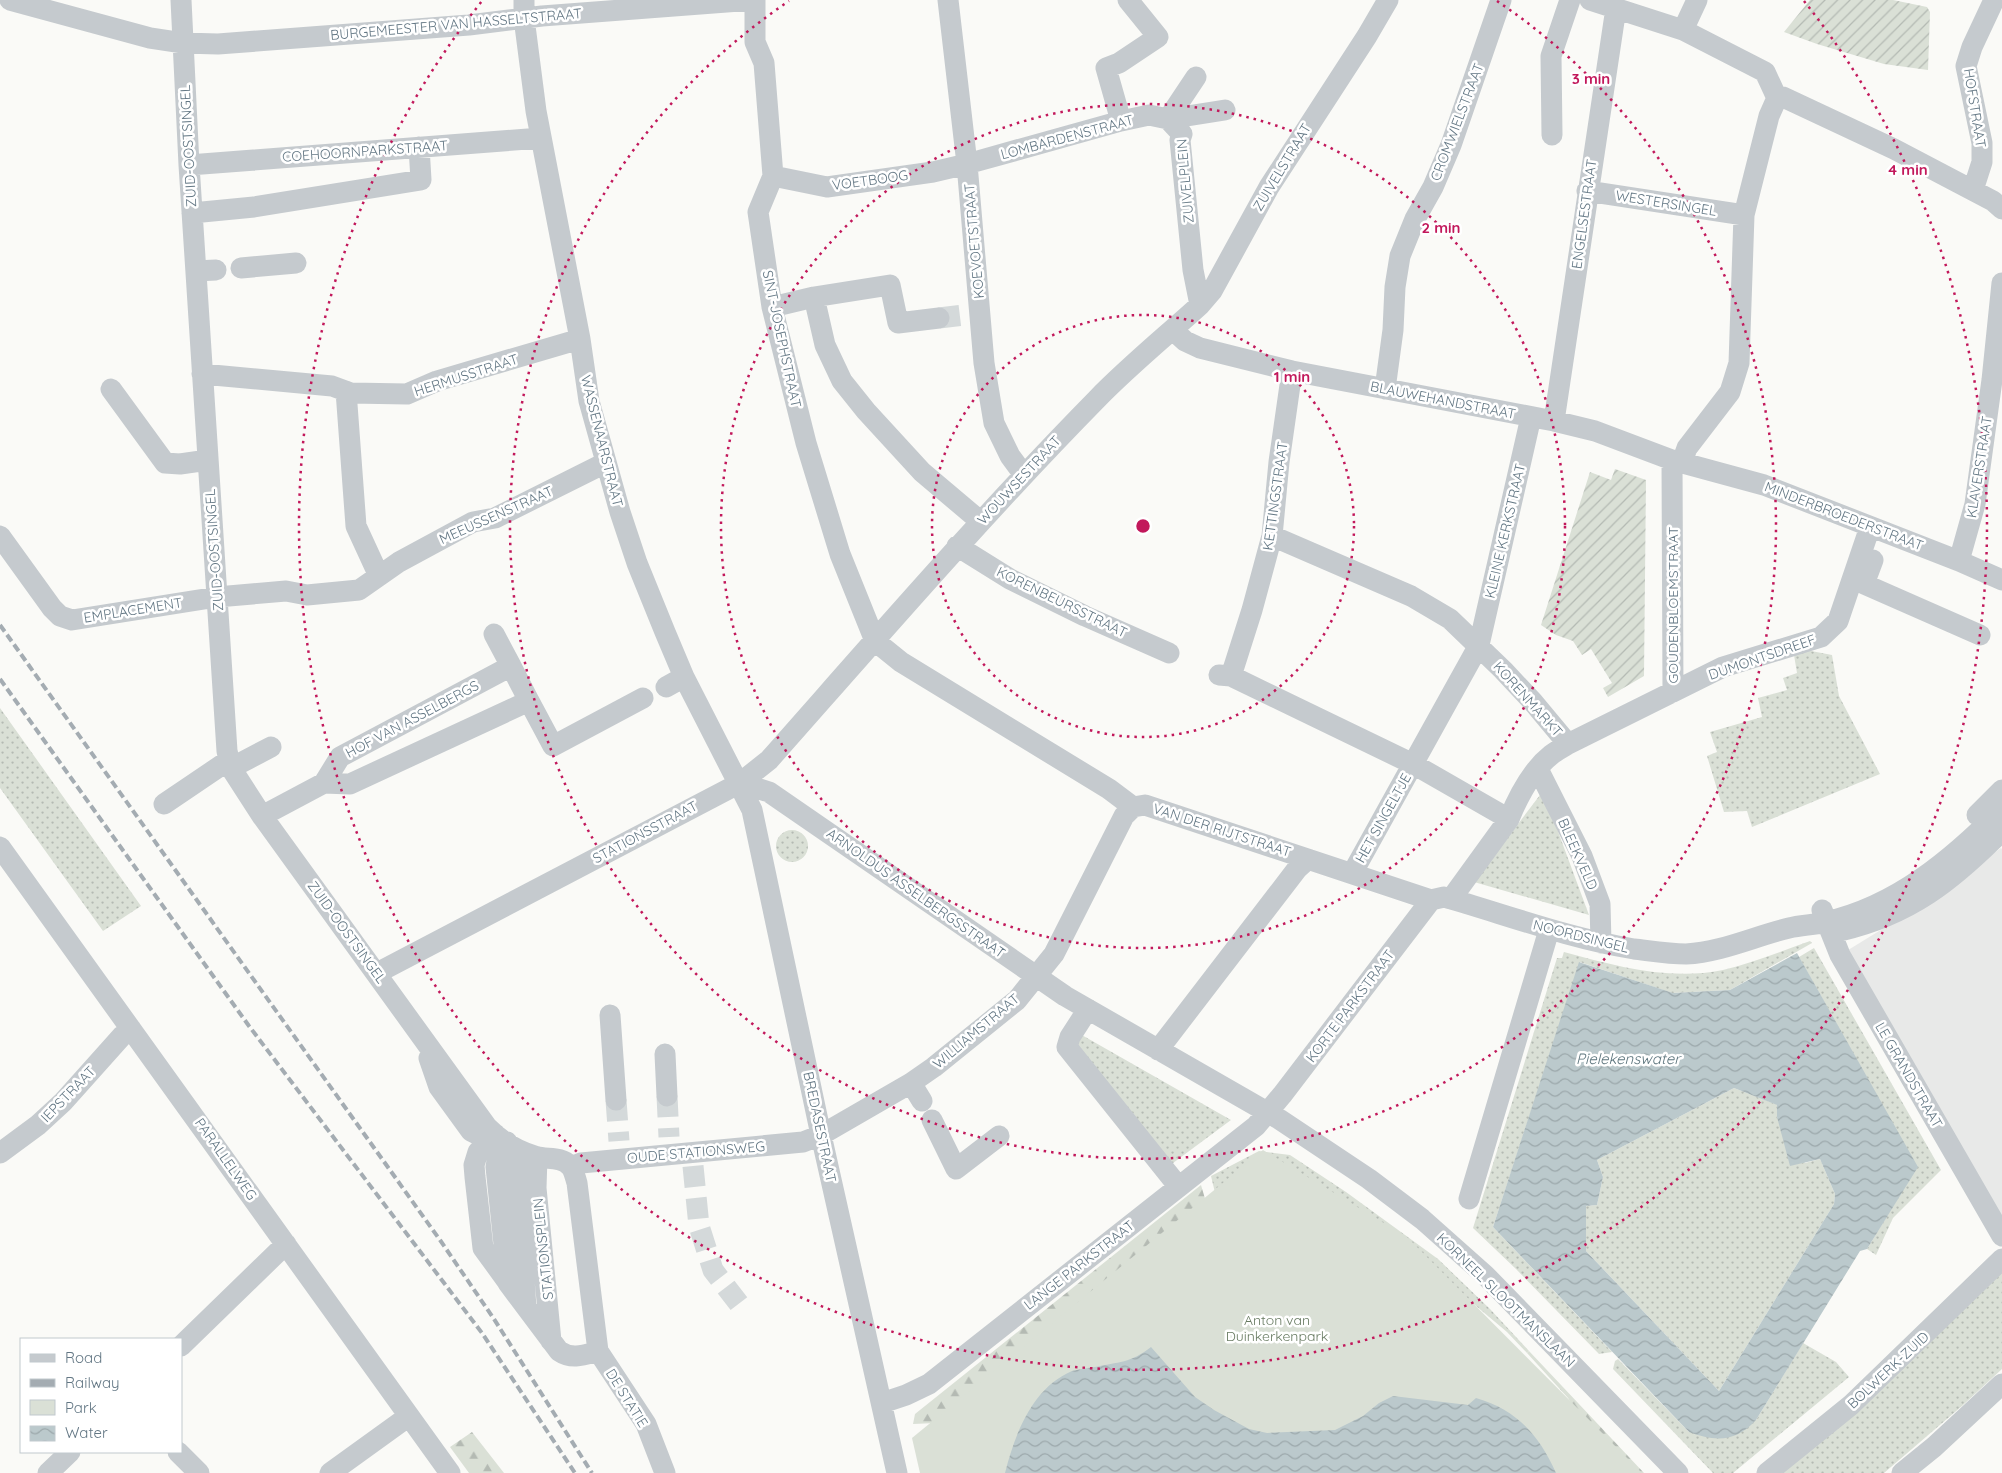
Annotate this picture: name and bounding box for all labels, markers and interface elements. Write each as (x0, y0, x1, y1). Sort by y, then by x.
street label: BURGEMEESTER VAN HASSELTSTRAAT (330, 4, 582, 44)
street label: CROMWIELSTRAAT (1426, 61, 1488, 183)
street label: HOFSTRAAT (1960, 67, 1990, 149)
text: 3 min (1572, 69, 1610, 88)
street label: ZUID-OOSTSINGEL (176, 84, 200, 208)
street label: LOMBARDENSTRAAT (999, 111, 1135, 163)
street label: ZUIVELSTRAAT (1249, 120, 1315, 214)
street label: COEHOORNPARKSTRAAT (282, 136, 448, 166)
street label: ZUIVELPLEIN (1172, 138, 1198, 224)
street label: ENGELSESTRAAT (1567, 158, 1601, 270)
text: 4 min (1888, 160, 1928, 179)
street label: VOETBOOG (831, 166, 909, 194)
street label: KOEVOETSTRAAT (960, 183, 988, 299)
street label: WESTERSINGEL (1614, 186, 1718, 220)
text: 2 min (1421, 218, 1461, 237)
street label: SINT-JOSEPHSTRAAT (759, 269, 805, 409)
street label: HERMUSSTRAAT (412, 350, 520, 400)
text: 1 min (1274, 367, 1310, 386)
street label: WASSENAARSTRAAT (577, 373, 627, 509)
street label: BLAUWEHANDSTRAAT (1369, 377, 1517, 423)
street label: KLAVERSTRAAT (1962, 415, 1996, 519)
street label: WOUWSESTRAAT (973, 432, 1065, 528)
street label: KETTINGSTRAAT (1258, 440, 1292, 552)
street label: KLEINE KERKSTRAAT (1481, 462, 1529, 600)
street label: MINDERBROEDERSTRAAT (1762, 477, 1926, 555)
street label: MEEUSSENSTRAAT (436, 482, 556, 548)
street label: ZUID-OOSTSINGEL (201, 488, 227, 612)
centre of rings (1134, 517, 1152, 535)
street label: GOUDENBLOEMSTRAAT (1664, 527, 1682, 683)
street label: KORENBEURSSTRAAT (994, 563, 1130, 641)
street label: EMPLACEMENT (82, 593, 184, 627)
street label: DUMONTSDREEF (1706, 630, 1818, 684)
street label: KORENMARKT (1489, 658, 1567, 740)
street label: HOF VAN ASSELBERGS (342, 676, 482, 762)
street label: HET SINGELTJE (1351, 770, 1415, 866)
street label: STATIONSSTRAAT (589, 797, 701, 867)
street label: VAN DER RIJTSTRAAT (1151, 799, 1293, 861)
street label: BLEEKVELD (1554, 815, 1602, 893)
street label: ARNOLDUS ASSELBERGSSTRAAT (823, 824, 1009, 962)
street label: ZUID-OOSTSINGEL (304, 877, 391, 987)
street label: NOORDSINGEL (1531, 915, 1631, 957)
street label: KORTE PARKSTRAAT (1302, 946, 1398, 1066)
street label: WILLIAMSTRAAT (929, 990, 1023, 1072)
street label: LE GRANDSTRAAT (1871, 1019, 1947, 1131)
water label: Pielekenswater (1576, 1049, 1682, 1068)
street label: IEPSTRAAT (37, 1062, 99, 1126)
street label: BREDASESTRAAT (799, 1070, 841, 1184)
street label: PARALLELWEG (191, 1114, 261, 1204)
street label: OUDE STATIONSWEG (626, 1137, 766, 1167)
street label: STATIONSPLEIN (529, 1197, 557, 1301)
street label: LANGE PARKSTRAAT (1020, 1216, 1138, 1314)
street label: KORNEEL SLOOTMANSLAAN (1433, 1229, 1579, 1371)
park label: Anton van Duinkerkenpark (1226, 1311, 1328, 1345)
street label: BOLWERK-ZUID (1843, 1328, 1933, 1412)
legend (20, 1338, 182, 1453)
text: Road (65, 1348, 102, 1367)
street label: DE STATIE (602, 1365, 652, 1431)
text: Railway (65, 1373, 120, 1392)
text: Park (65, 1398, 97, 1417)
text: Water (65, 1423, 108, 1442)

